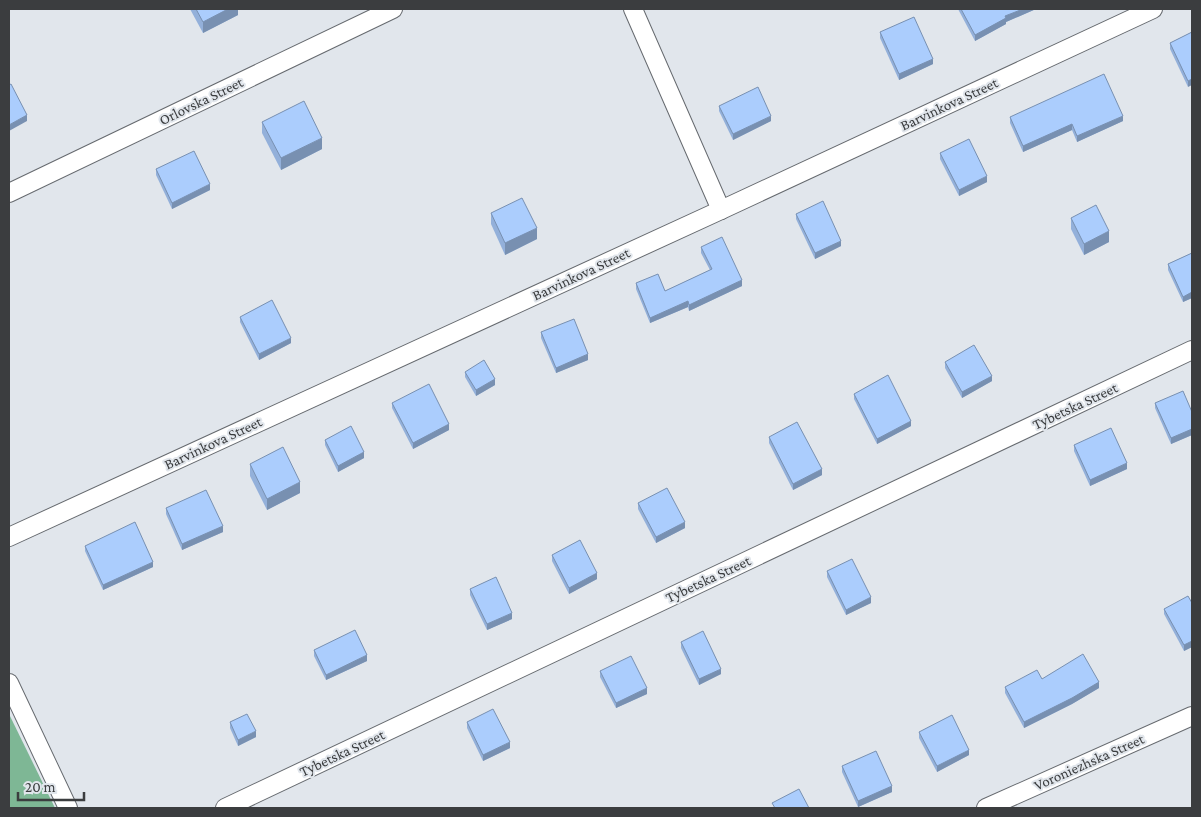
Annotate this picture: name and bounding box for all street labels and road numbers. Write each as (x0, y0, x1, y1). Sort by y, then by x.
street label: Orlovska Street (156, 73, 246, 128)
street label: Barvinkova Street (898, 74, 1001, 134)
street label: Barvinkova Street (530, 244, 633, 304)
street label: Tybetska Street (1030, 379, 1121, 434)
street label: Barvinkova Street (162, 413, 265, 473)
street label: Tybetska Street (663, 552, 754, 607)
street label: Tybetska Street (297, 726, 388, 781)
street label: Voroniezhska Street (1032, 730, 1147, 793)

